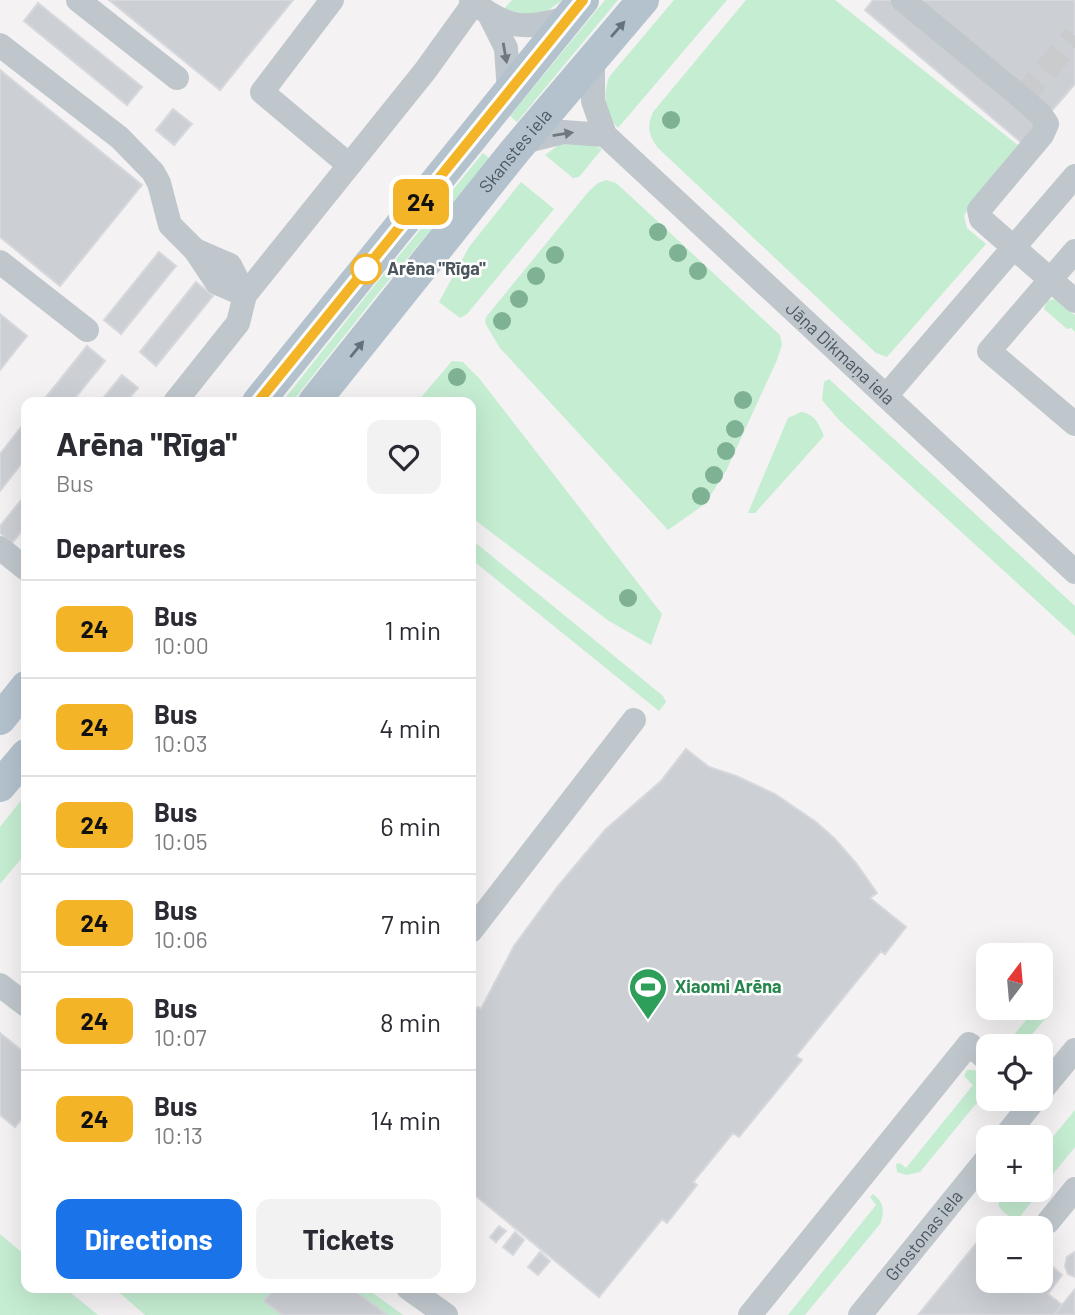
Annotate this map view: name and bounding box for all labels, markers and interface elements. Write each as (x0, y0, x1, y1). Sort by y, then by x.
one-way arrow (610, 20, 625, 37)
one-way arrow (500, 43, 511, 65)
street label: Skanstes iela (474, 104, 556, 197)
one-way arrow (552, 128, 574, 139)
line badge: 24 (390, 179, 452, 225)
text: 24 (407, 187, 435, 216)
marker: Arēna "Rīga" (351, 254, 381, 284)
place label: Arēna "Rīga" (387, 257, 486, 279)
street label: Jāņa Dikmaņa iela (782, 297, 900, 409)
one-way arrow (349, 341, 364, 359)
button: heart (367, 420, 441, 494)
text: Arēna "Rīga" (56, 423, 237, 463)
text: Bus (56, 469, 94, 497)
text: Departures (56, 532, 186, 563)
text: Bus (154, 600, 197, 631)
text: 24 (81, 614, 108, 643)
text: 1 min (385, 614, 441, 645)
text: 10:00 (154, 631, 209, 659)
text: Bus (154, 698, 197, 729)
text: 24 (81, 712, 108, 741)
text: 4 min (379, 712, 441, 743)
text: 10:03 (154, 729, 208, 757)
text: Bus (154, 796, 197, 827)
text: 24 (81, 810, 108, 839)
text: 6 min (380, 810, 441, 841)
text: 10:05 (154, 827, 208, 855)
text: Bus (154, 894, 197, 925)
text: 24 (81, 908, 108, 937)
text: 7 min (381, 908, 441, 939)
text: 10:06 (154, 925, 208, 953)
north arrow (976, 943, 1054, 1020)
map controls (976, 943, 1053, 1293)
sports icon: Xiaomi Arēna (627, 966, 669, 1021)
place label: Xiaomi Arēna (675, 975, 782, 997)
text: Bus (154, 992, 197, 1023)
text: 24 (81, 1006, 108, 1035)
text: 8 min (380, 1006, 441, 1037)
text: 10:07 (154, 1023, 207, 1051)
button: locate (976, 1034, 1053, 1111)
text: Bus (154, 1090, 197, 1121)
text: 24 (81, 1104, 108, 1133)
text: 14 min (370, 1104, 441, 1135)
text: 10:13 (154, 1121, 203, 1149)
button: + (976, 1125, 1053, 1202)
street label: Grostonas iela (880, 1185, 967, 1285)
button: Directions (56, 1199, 242, 1279)
button: Tickets (256, 1199, 441, 1279)
button: − (976, 1216, 1053, 1293)

